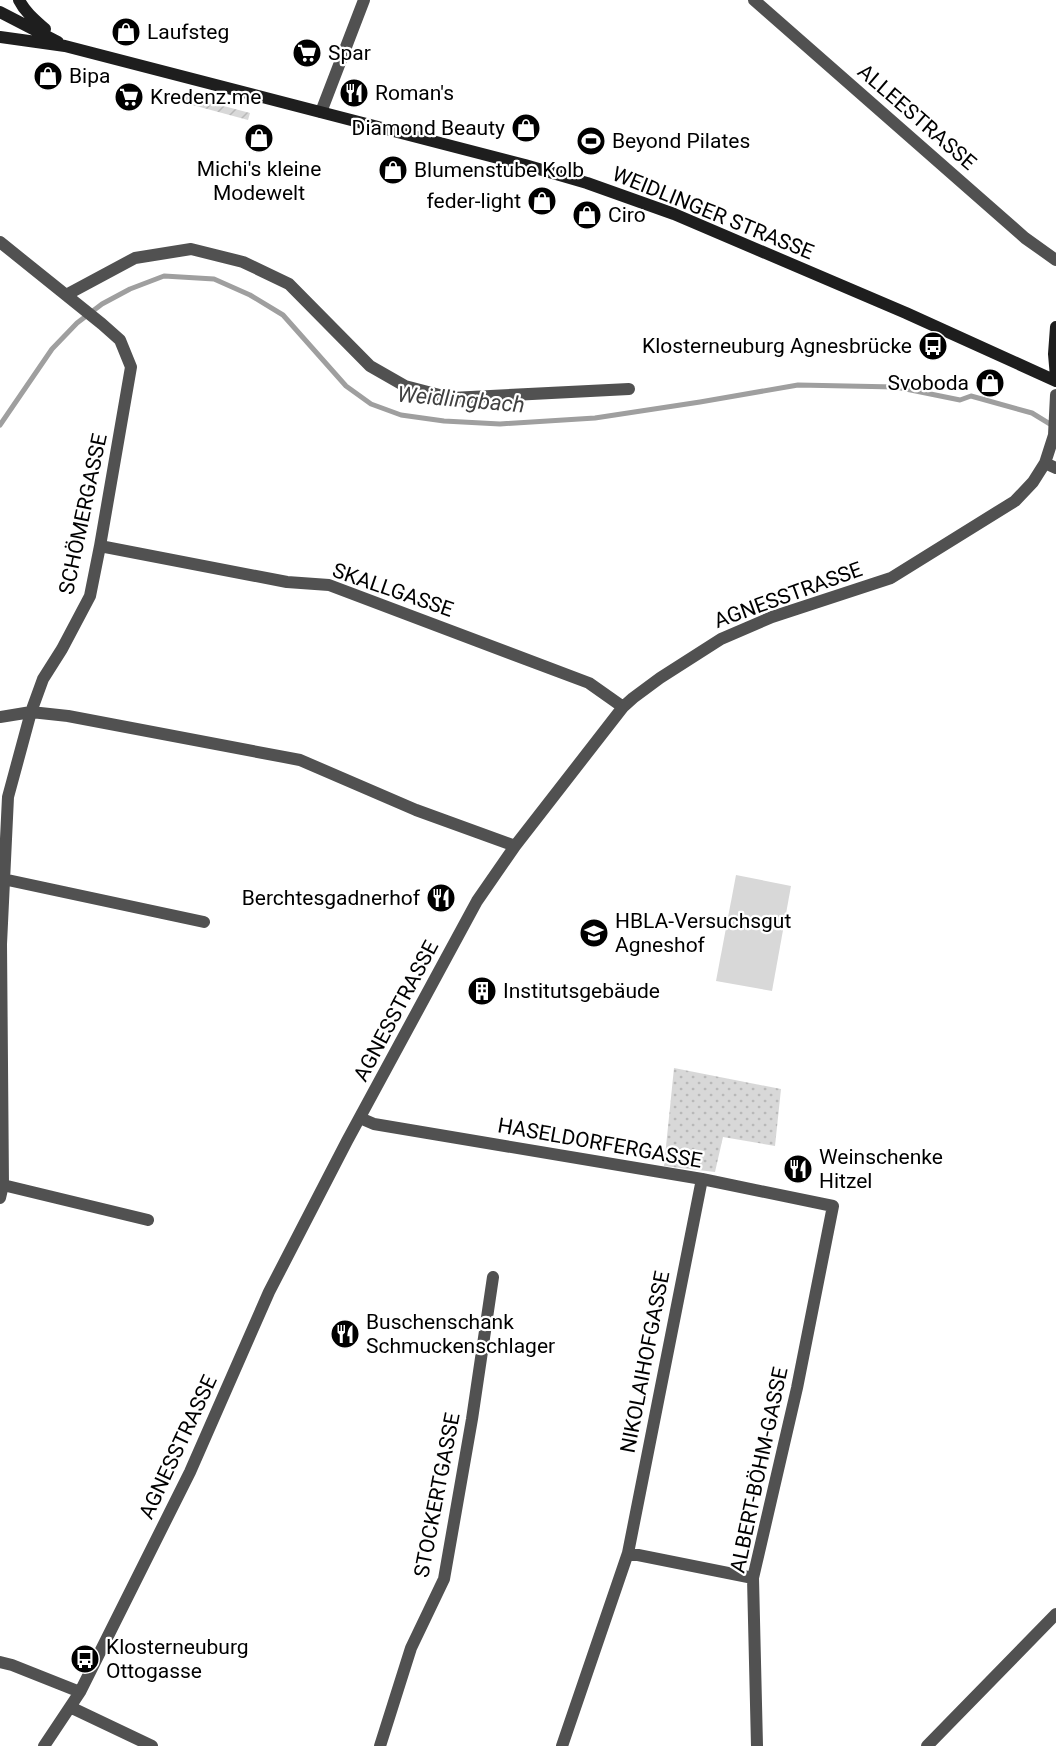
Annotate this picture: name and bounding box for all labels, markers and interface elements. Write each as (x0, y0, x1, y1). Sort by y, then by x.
shop icon: Laufsteg (110, 16, 142, 48)
place label: Laufsteg (147, 20, 229, 44)
supermarket icon: Spar (291, 37, 323, 69)
place label: Spar (328, 41, 371, 65)
street label: ALLEESTRASSE (853, 59, 981, 175)
shop icon: Bipa (32, 60, 64, 92)
place label: Bipa (69, 64, 110, 88)
restaurant icon: Roman's (338, 77, 370, 109)
supermarket icon: Kredenz.me (113, 81, 145, 113)
place label: Roman's (375, 81, 454, 105)
place label: Kredenz.me (150, 85, 261, 109)
shop icon: Diamond Beauty (510, 112, 542, 144)
place label: Diamond Beauty (352, 116, 505, 140)
shop icon: Michi's kleine Modewelt (243, 122, 275, 154)
sports icon: Beyond Pilates (575, 125, 607, 157)
place label: Beyond Pilates (612, 129, 750, 153)
shop icon: Blumenstube Kolb (377, 154, 409, 186)
place label: Michi's kleine Modewelt (197, 157, 321, 205)
place label: Blumenstube Kolb (414, 158, 584, 182)
street label: WEIDLINGER STRASSE (609, 162, 817, 264)
shop icon: feder-light (526, 185, 558, 217)
place label: feder-light (426, 189, 521, 213)
shop icon: Ciro (571, 199, 603, 231)
place label: Ciro (608, 203, 646, 227)
bus stop icon: Klosterneuburg Agnesbrücke (917, 330, 949, 362)
place label: Klosterneuburg Agnesbrücke (642, 334, 912, 358)
shop icon: Svoboda (974, 367, 1006, 399)
place label: Svoboda (888, 371, 969, 395)
water label: Weidlingbach (396, 381, 526, 418)
street label: SCHÖMERGASSE (54, 431, 112, 597)
street label: AGNESSTRASSE (711, 557, 865, 633)
street label: SKALLGASSE (329, 558, 457, 622)
restaurant icon: Berchtesgadnerhof (425, 882, 457, 914)
place label: Berchtesgadnerhof (242, 886, 421, 910)
place label: HBLA-Versuchsgut Agneshof (615, 909, 791, 957)
school or university icon: HBLA-Versuchsgut Agneshof (578, 917, 610, 949)
street label: AGNESSTRASSE (349, 937, 443, 1085)
building icon: Institutsgebäude (466, 975, 498, 1007)
place label: Institutsgebäude (503, 979, 660, 1003)
street label: HASELDORFERGASSE (496, 1113, 704, 1173)
place label: Weinschenke Hitzel (819, 1145, 943, 1193)
restaurant icon: Weinschenke Hitzel (782, 1153, 814, 1185)
street label: NIKOLAIHOFGASSE (616, 1269, 674, 1455)
place label: Buschenschank Schmuckenschlager (366, 1310, 555, 1358)
restaurant icon: Buschenschank Schmuckenschlager (329, 1318, 361, 1350)
street label: ALBERT-BÖHM-GASSE (725, 1365, 793, 1575)
street label: AGNESSTRASSE (134, 1371, 222, 1523)
street label: STOCKERTGASSE (409, 1411, 465, 1579)
place label: Klosterneuburg Ottogasse (106, 1635, 249, 1683)
bus stop icon: Klosterneuburg Ottogasse (69, 1643, 101, 1675)

